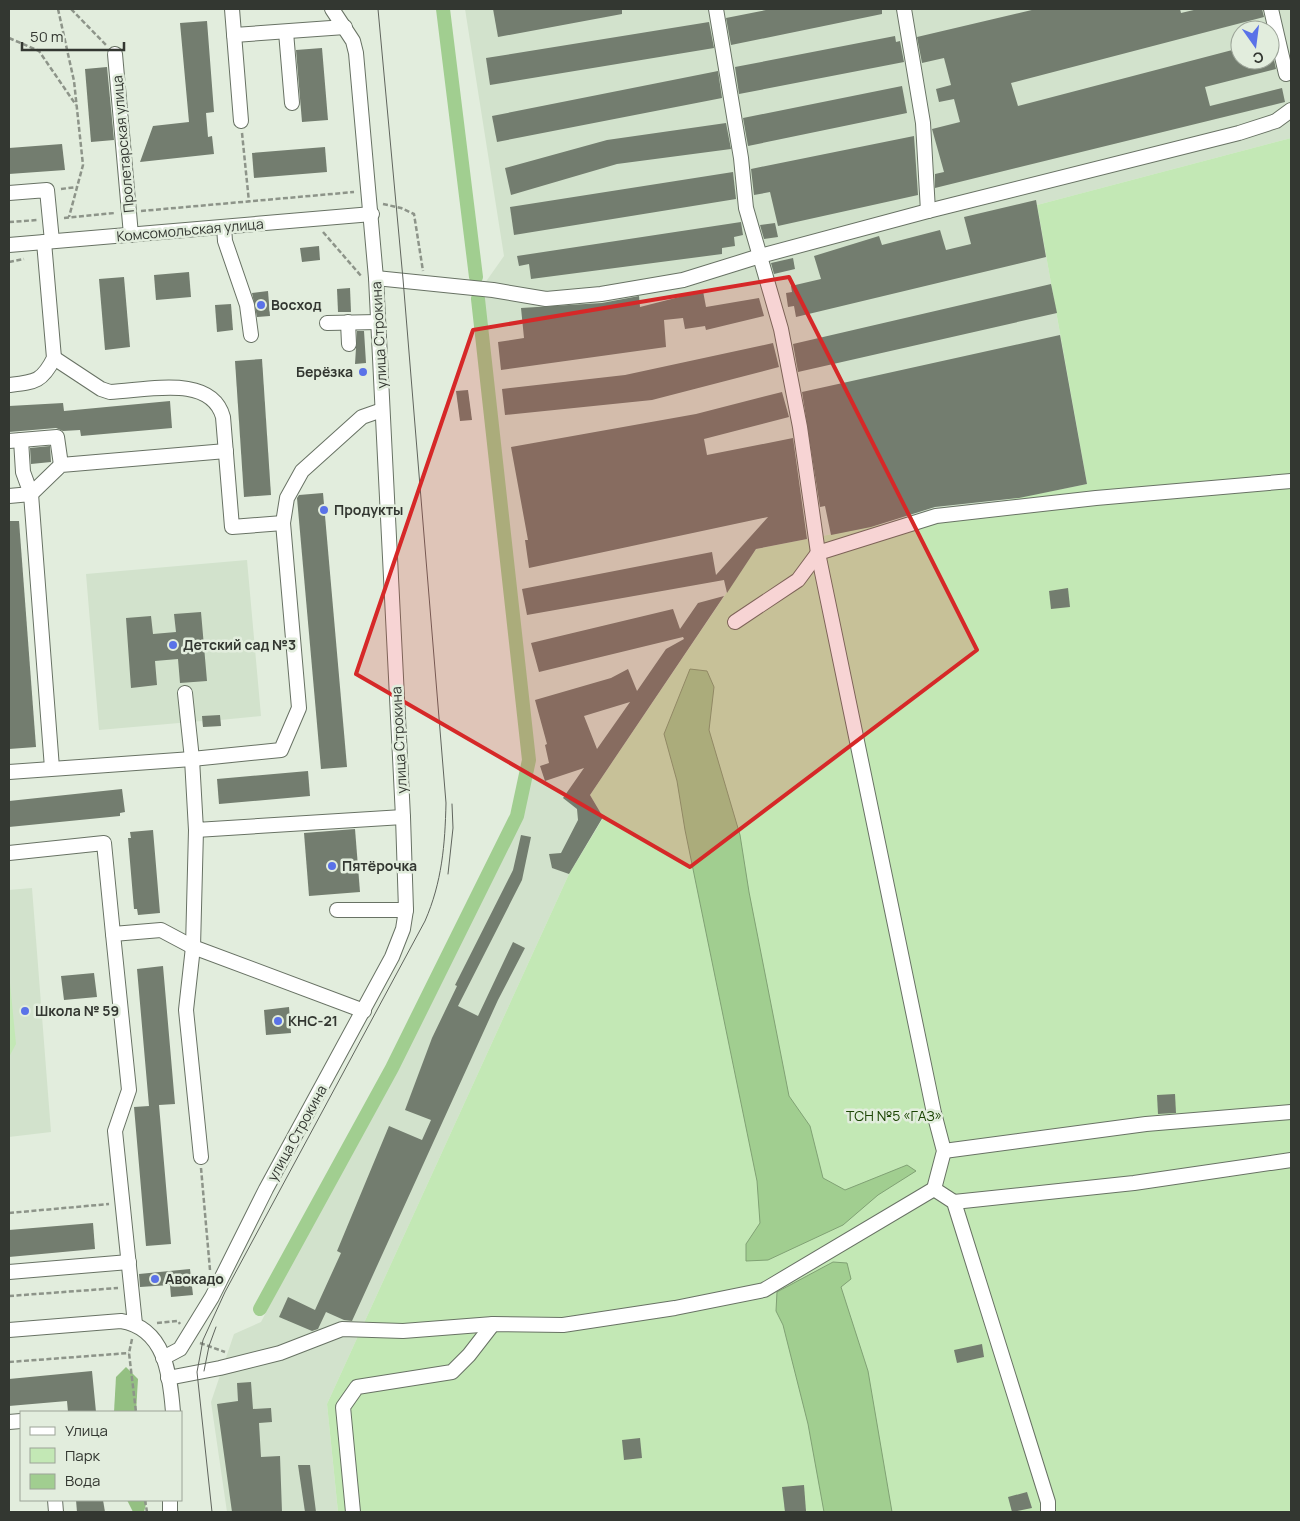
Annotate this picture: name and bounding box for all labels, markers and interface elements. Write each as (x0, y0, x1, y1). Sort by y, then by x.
scale bar (22, 20, 125, 52)
north arrow (1230, 20, 1280, 70)
text: 50 m (30, 26, 64, 47)
text: С (1251, 48, 1266, 69)
street label: Пролетарская улица (107, 75, 138, 214)
street label: Комсомольская улица (116, 214, 264, 245)
street label: улица Строкина (366, 281, 391, 389)
place label: Восход (271, 295, 322, 314)
marker: Восход (255, 299, 267, 311)
place label: Берёзка (296, 362, 353, 381)
marker: Берёзка (357, 366, 369, 378)
place label: Продукты (334, 500, 403, 519)
marker: Продукты (318, 504, 330, 516)
place label: Детский сад №3 (183, 635, 296, 654)
marker: Детский сад №3 (167, 639, 179, 651)
street label: улица Строкина (386, 686, 411, 794)
place label: Пятёрочка (342, 856, 417, 875)
marker: Пятёрочка (326, 860, 338, 872)
place label: Школа № 59 (35, 1001, 119, 1020)
marker: Школа № 59 (19, 1005, 31, 1017)
place label: КНС-21 (288, 1011, 338, 1030)
marker: КНС-21 (272, 1015, 284, 1027)
street label: улица Строкина (262, 1081, 331, 1184)
park label: ТСН №5 «ГАЗ» (846, 1106, 942, 1125)
place label: Авокадо (165, 1269, 224, 1288)
marker: Авокадо (149, 1273, 161, 1285)
legend (20, 1411, 182, 1501)
text: Улица (65, 1420, 108, 1441)
text: Парк (65, 1445, 101, 1466)
text: Вода (65, 1470, 100, 1491)

